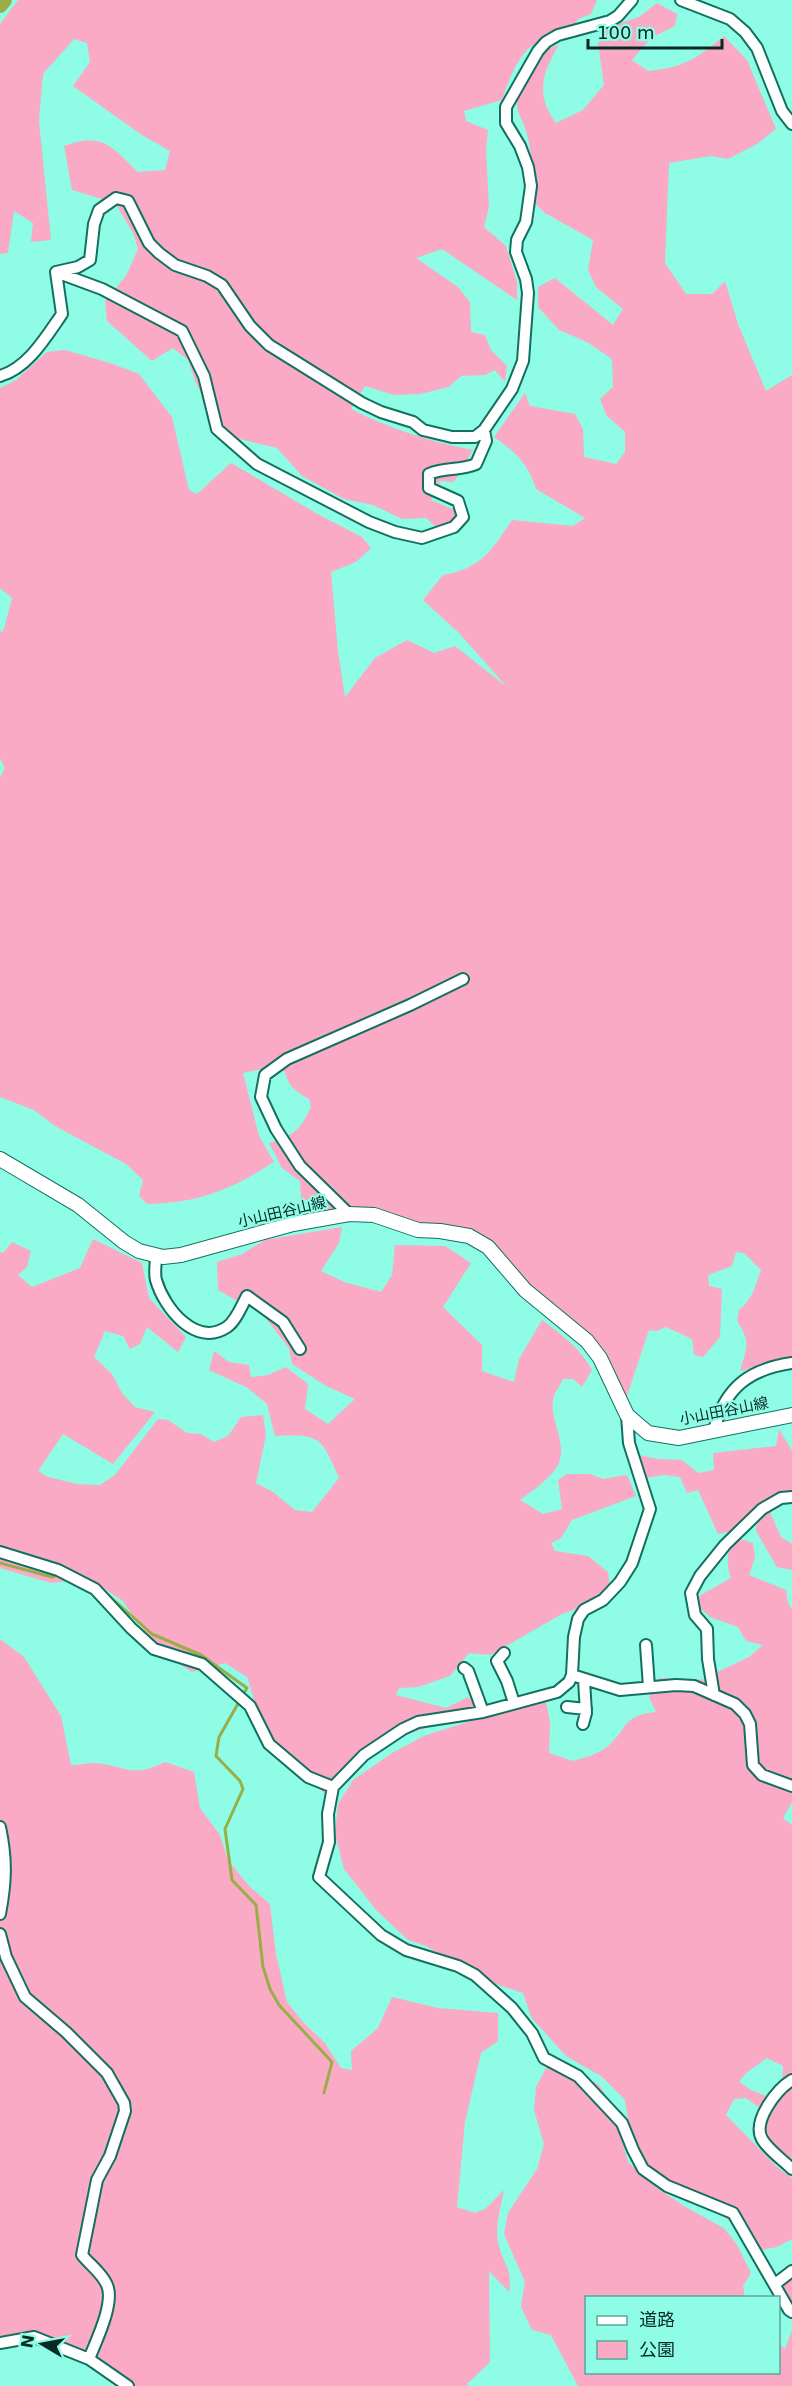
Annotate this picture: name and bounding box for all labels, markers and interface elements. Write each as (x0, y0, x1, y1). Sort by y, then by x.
scale bar (588, 12, 722, 50)
text: 100 m (597, 22, 655, 43)
street label: 小山田谷山線 (236, 1193, 328, 1231)
street label: 小山田谷山線 (678, 1394, 770, 1428)
legend (585, 2296, 780, 2374)
text: 道路 (639, 2309, 675, 2330)
north arrow (12, 2314, 72, 2374)
text: N (17, 2333, 38, 2350)
text: 公園 (639, 2339, 675, 2360)

